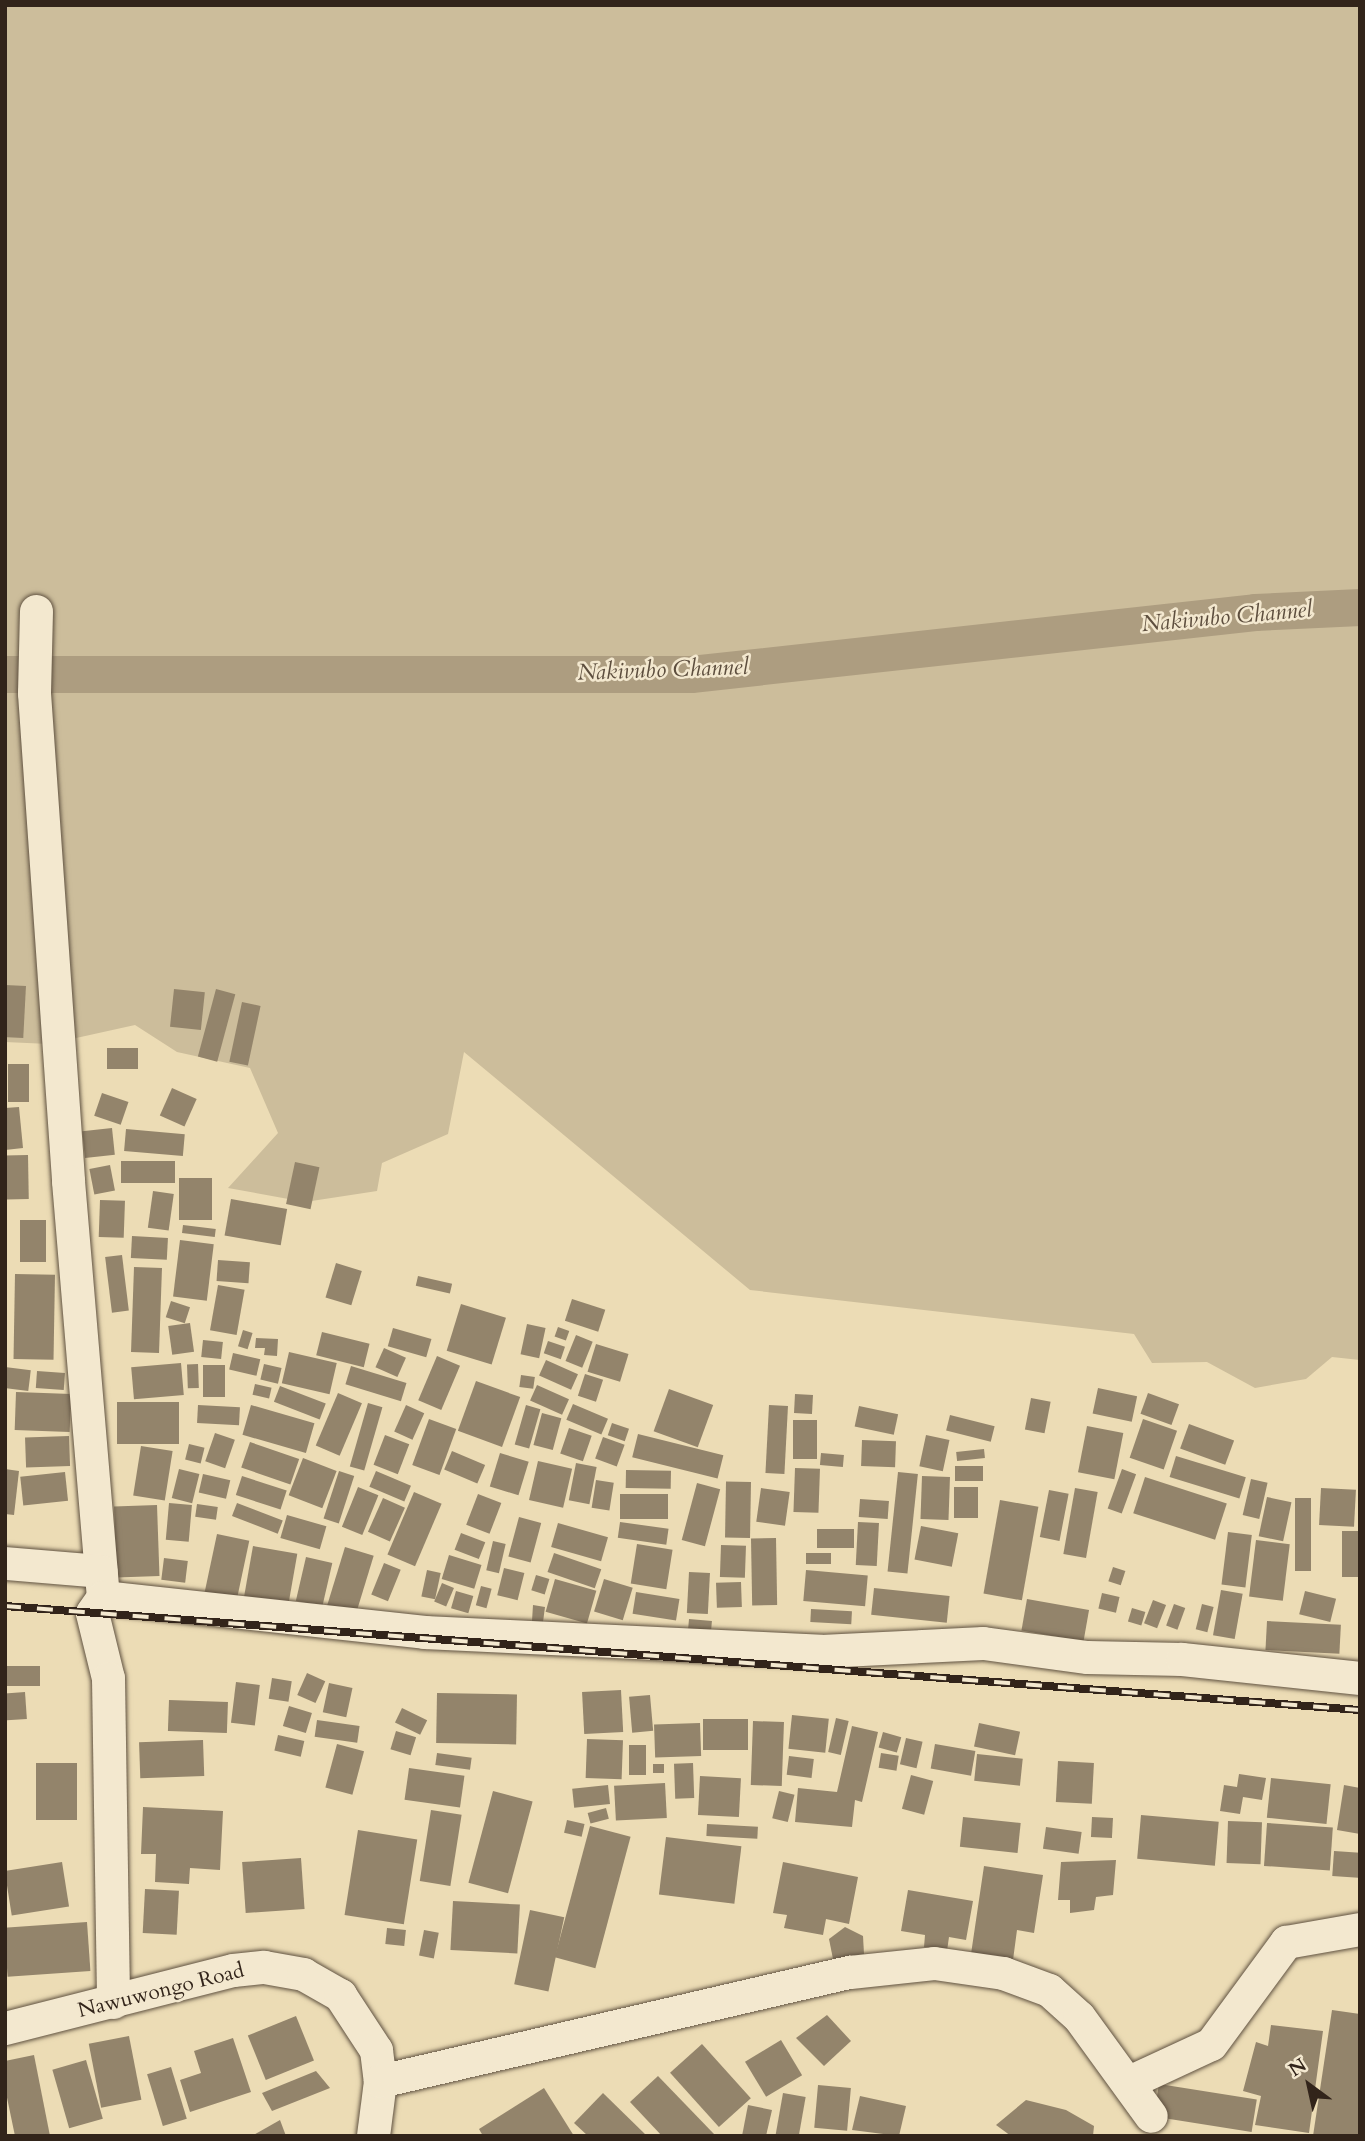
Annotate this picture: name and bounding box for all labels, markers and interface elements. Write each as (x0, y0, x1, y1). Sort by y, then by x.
water label: Nakivubo Channel (1141, 596, 1313, 638)
water label: Nakivubo Channel (577, 653, 749, 687)
street label: Nawuwongo Road (75, 1958, 247, 2024)
north arrow (1274, 2050, 1344, 2120)
text: N (1284, 2052, 1312, 2083)

